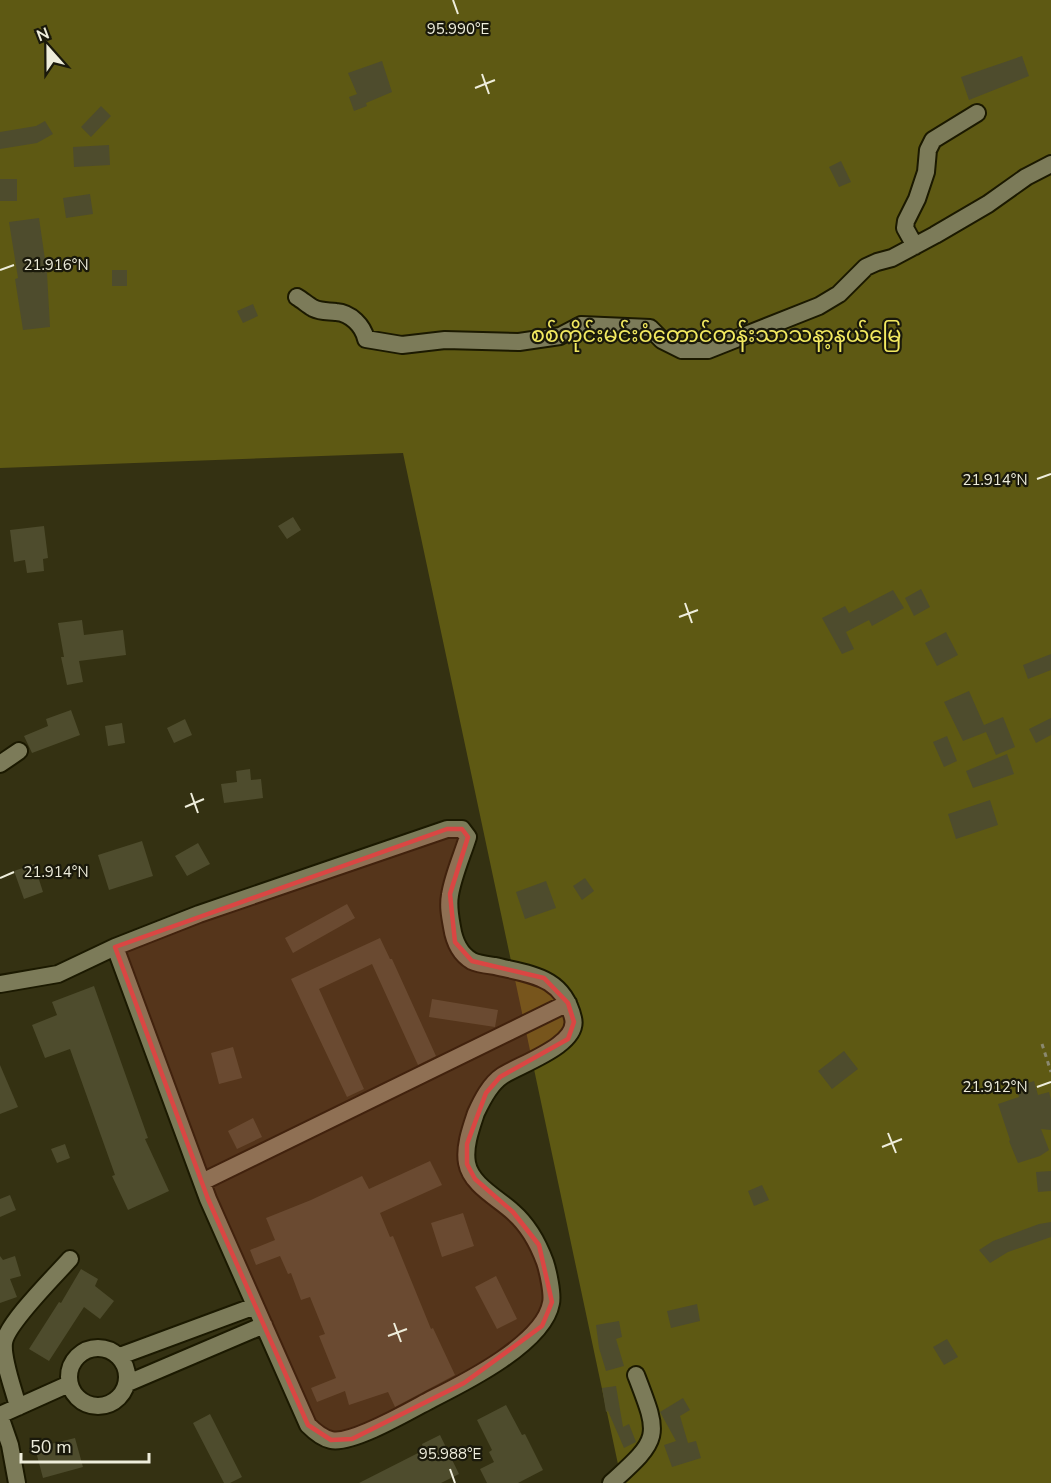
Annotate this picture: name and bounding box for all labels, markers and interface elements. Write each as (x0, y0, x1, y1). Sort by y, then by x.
north arrow (18, 18, 78, 78)
text: 95.990°E (427, 19, 489, 39)
text: N (33, 23, 53, 47)
text: 21.916°N (23, 255, 89, 275)
park label: စစ်ကိုင်းမင်းဝံတောင်တန်းသာသနာ့နယ်မြေ (531, 319, 901, 352)
text: 21.914°N (962, 470, 1028, 490)
text: 21.914°N (23, 862, 89, 882)
text: 21.912°N (962, 1077, 1028, 1097)
scale bar (21, 1426, 148, 1464)
text: 50 m (30, 1435, 72, 1459)
text: 95.988°E (419, 1444, 481, 1464)

